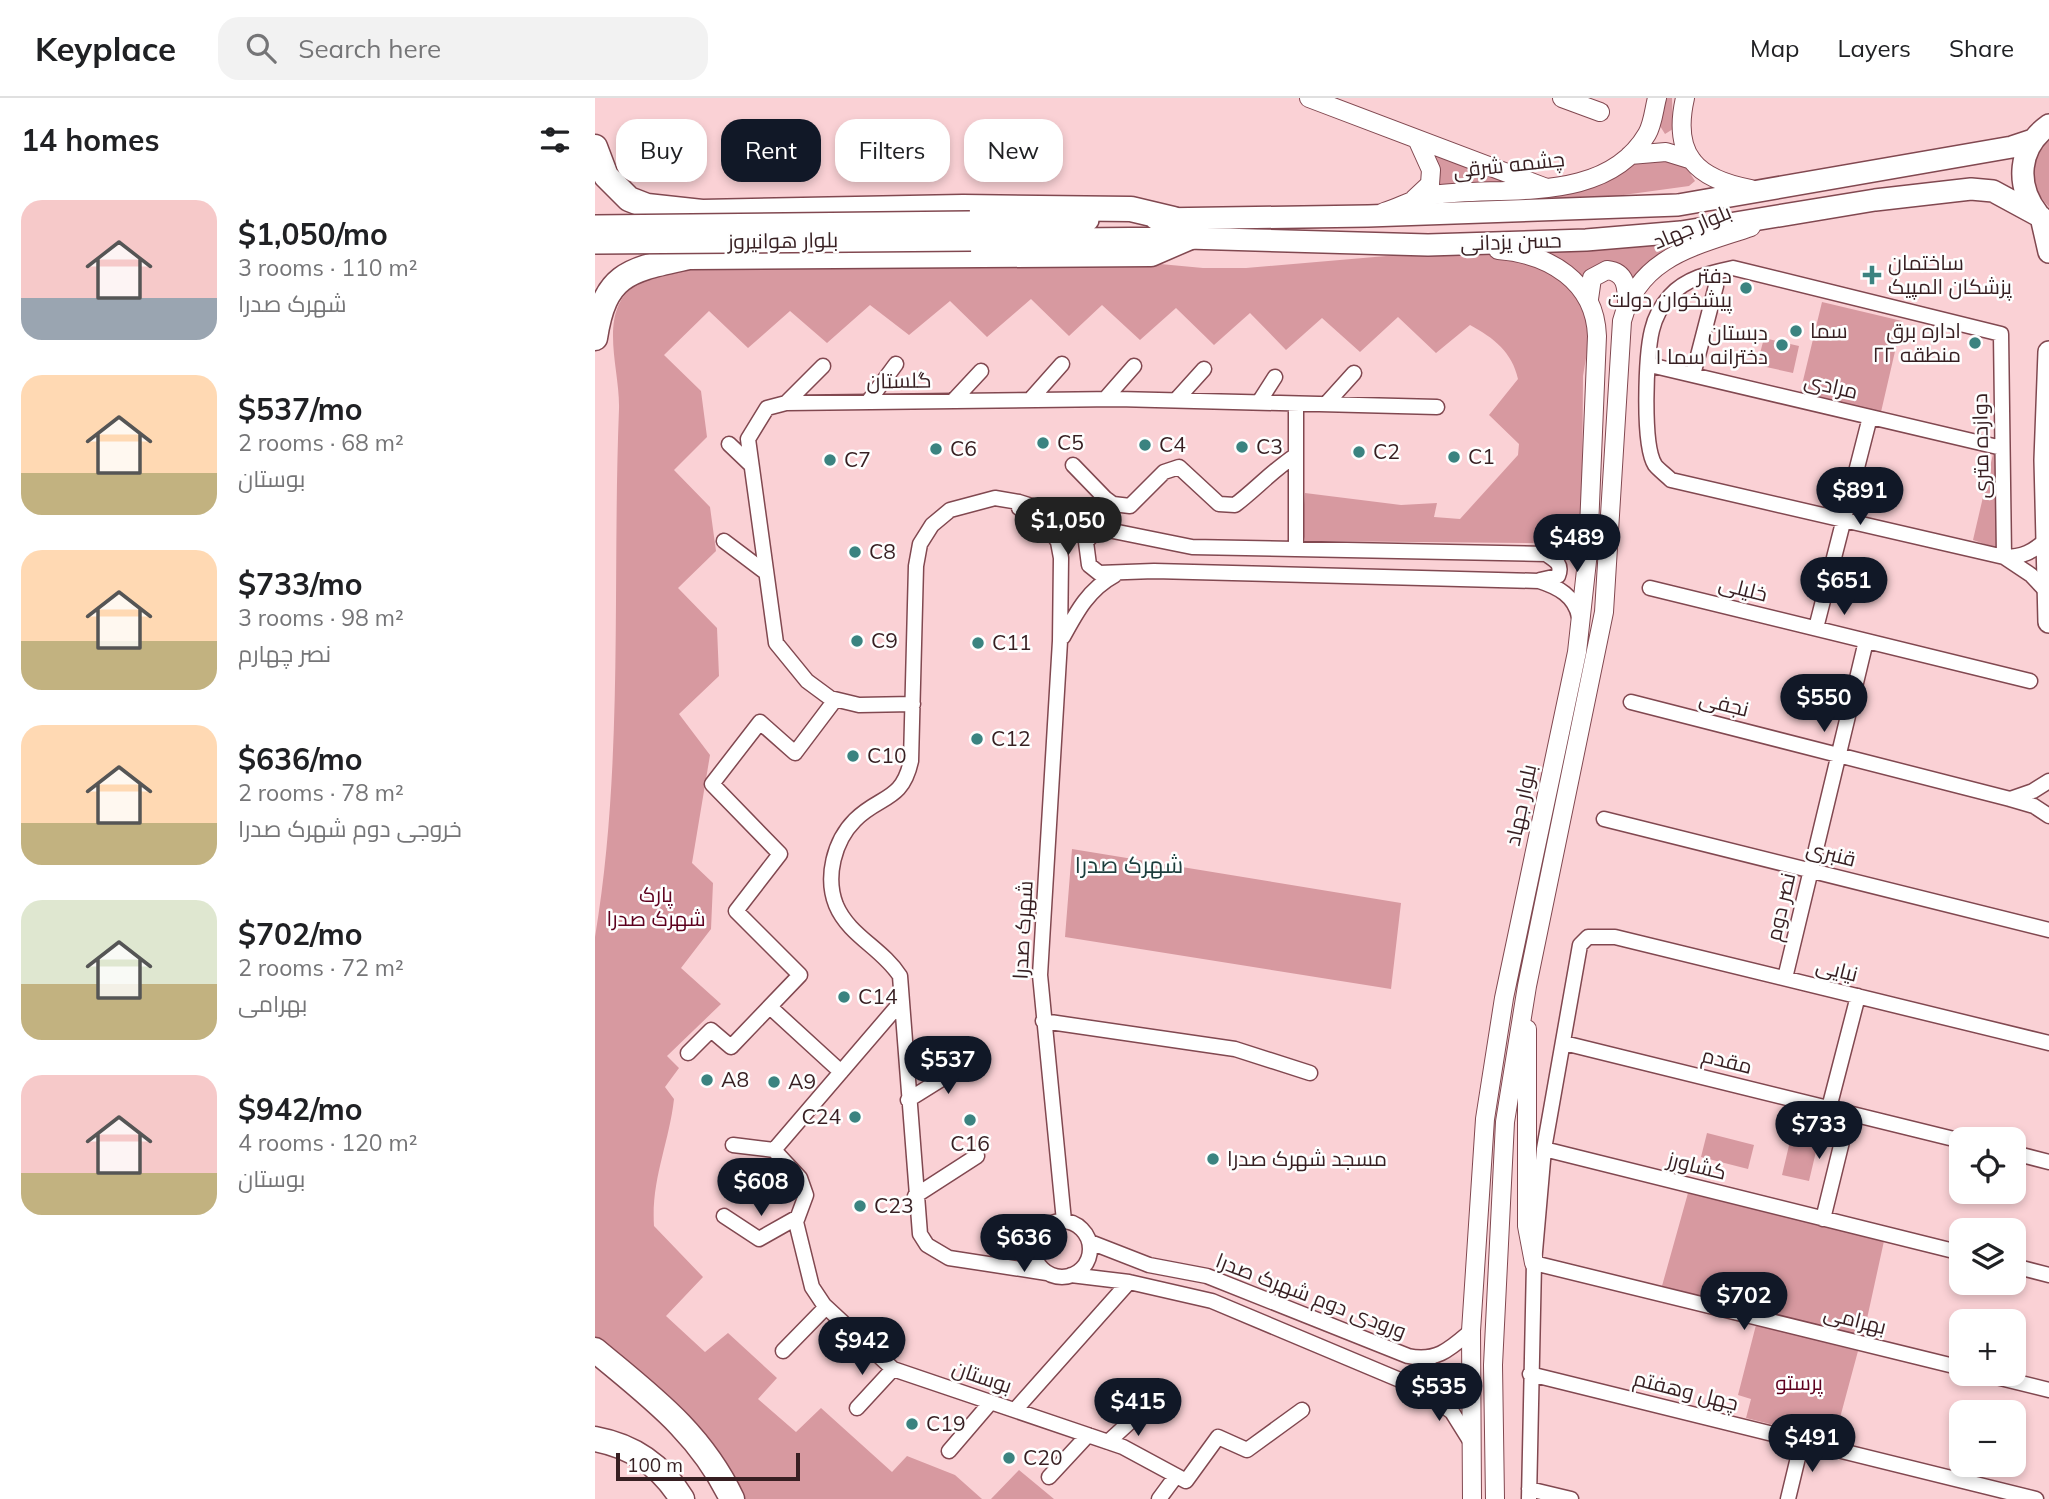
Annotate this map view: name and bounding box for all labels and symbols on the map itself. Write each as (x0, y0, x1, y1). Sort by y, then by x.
street label: چشمه شرقی (1452, 145, 1566, 185)
street label: بلوار جهاد (1648, 198, 1735, 255)
street label: بلوار هوانیروز (727, 226, 838, 254)
street label: حسن یزدانی (1460, 226, 1562, 257)
place label: ساختمان پزشکان المپیک (1888, 249, 2012, 301)
place label: دفتر پیشخوان دولت (1608, 262, 1732, 314)
marker: ساختمان پزشکان المپیک (1862, 265, 1882, 285)
marker: دفتر پیشخوان دولت (1738, 280, 1754, 296)
place label: سما (1810, 317, 1848, 343)
place label: اداره برق منطقه ۲۲ (1872, 317, 1961, 367)
place label: دبستان دخترانه سما ۱ (1655, 319, 1768, 369)
marker: سما (1788, 323, 1804, 339)
marker: اداره برق منطقه ۲۲ (1967, 335, 1983, 351)
marker: دبستان دخترانه سما ۱ (1774, 337, 1790, 353)
street label: گلستان (866, 366, 932, 395)
street label: مرادی (1802, 366, 1861, 405)
street label: دوازده متری (1966, 393, 1995, 499)
place label: C5 (1057, 429, 1084, 455)
place label: C4 (1159, 431, 1186, 457)
place label: C3 (1256, 433, 1283, 459)
place label: C6 (950, 435, 977, 461)
marker: C5 (1035, 435, 1051, 451)
marker: C4 (1137, 437, 1153, 453)
place label: C2 (1373, 438, 1400, 464)
marker: C3 (1234, 439, 1250, 455)
marker: C6 (928, 441, 944, 457)
place label: C1 (1468, 443, 1495, 469)
marker: C2 (1351, 444, 1367, 460)
place label: C7 (844, 446, 871, 472)
marker: C1 (1446, 449, 1462, 465)
marker: C7 (822, 452, 838, 468)
pin: $891 (1819, 468, 1901, 527)
pin: $1,050 (1011, 498, 1125, 557)
pin: $489 (1536, 514, 1618, 574)
place label: C8 (869, 538, 896, 564)
marker: C8 (847, 544, 863, 560)
pin: $651 (1803, 558, 1885, 617)
street label: خلیلی (1716, 569, 1770, 608)
place label: C9 (871, 627, 898, 653)
place label: C11 (992, 629, 1032, 655)
marker: C9 (849, 633, 865, 649)
marker: C11 (970, 635, 986, 651)
pin: $550 (1783, 674, 1865, 734)
street label: نجفی (1696, 684, 1752, 723)
place label: C12 (991, 725, 1031, 751)
marker: C12 (969, 731, 985, 747)
place label: C10 (867, 742, 907, 768)
marker: C10 (845, 748, 861, 764)
street label: بلوار جهاد (1499, 762, 1542, 848)
street label: قنبری (1803, 834, 1859, 873)
district label: شهرک صدرا (1075, 850, 1183, 879)
street label: نصر دوم (1760, 870, 1802, 944)
street label: شهرک صدرا (1006, 880, 1039, 980)
park label: پارک شهرک صدرا (606, 881, 706, 932)
street label: نیایی (1813, 951, 1861, 988)
place label: C14 (858, 983, 898, 1009)
marker: C14 (836, 989, 852, 1005)
pin: $537 (907, 1037, 989, 1096)
street label: مقدم (1699, 1041, 1755, 1081)
place label: A8 (721, 1066, 749, 1092)
place label: A9 (788, 1068, 816, 1094)
marker: A8 (699, 1072, 715, 1088)
marker: A9 (766, 1074, 782, 1090)
pin: $733 (1778, 1102, 1860, 1161)
place label: C24 (801, 1103, 841, 1129)
marker: C24 (847, 1109, 863, 1125)
marker: C16 (962, 1112, 978, 1128)
place label: C16 (950, 1130, 990, 1156)
place label: مسجد شهرک صدرا (1227, 1145, 1387, 1172)
street label: کشاورز (1664, 1145, 1729, 1185)
marker: مسجد شهرک صدرا (1205, 1151, 1221, 1167)
pin: $608 (720, 1158, 802, 1218)
place label: C23 (874, 1192, 914, 1218)
marker: C23 (852, 1198, 868, 1214)
pin: $636 (983, 1214, 1065, 1274)
street label: ورودی دوم شهرک صدرا (1212, 1247, 1410, 1345)
pin: $702 (1703, 1272, 1785, 1332)
street label: بهرامی (1821, 1299, 1889, 1340)
pin: $942 (821, 1318, 903, 1377)
street label: بوستان (949, 1354, 1016, 1399)
pin: $535 (1398, 1364, 1480, 1423)
street label: چهل وهفتم (1631, 1364, 1741, 1418)
park label: پرستو (1775, 1369, 1823, 1397)
pin: $415 (1097, 1378, 1179, 1438)
place label: C19 (926, 1410, 966, 1436)
pin: $491 (1771, 1414, 1853, 1474)
marker: C19 (904, 1416, 920, 1432)
place label: C20 (1023, 1444, 1063, 1470)
scale bar (616, 1450, 800, 1482)
marker: C20 (1001, 1450, 1017, 1466)

